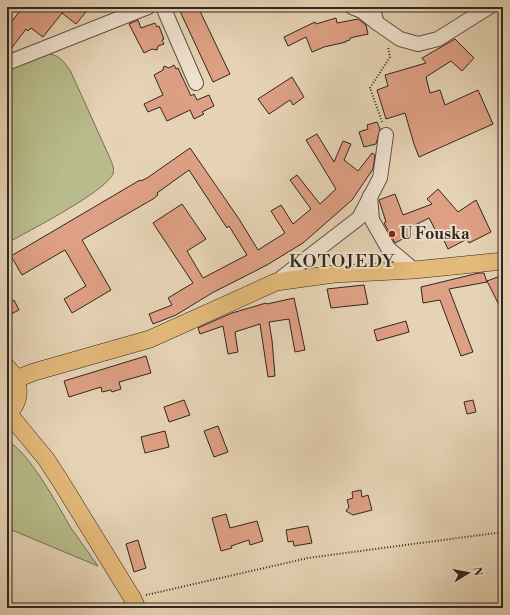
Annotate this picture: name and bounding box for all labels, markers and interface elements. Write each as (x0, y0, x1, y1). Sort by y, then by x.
place label: U Fouska (400, 224, 470, 244)
marker: U Fouska (387, 229, 397, 239)
district label: KOTOJEDY (289, 250, 395, 273)
north arrow (448, 553, 488, 593)
text: N (469, 566, 485, 577)

